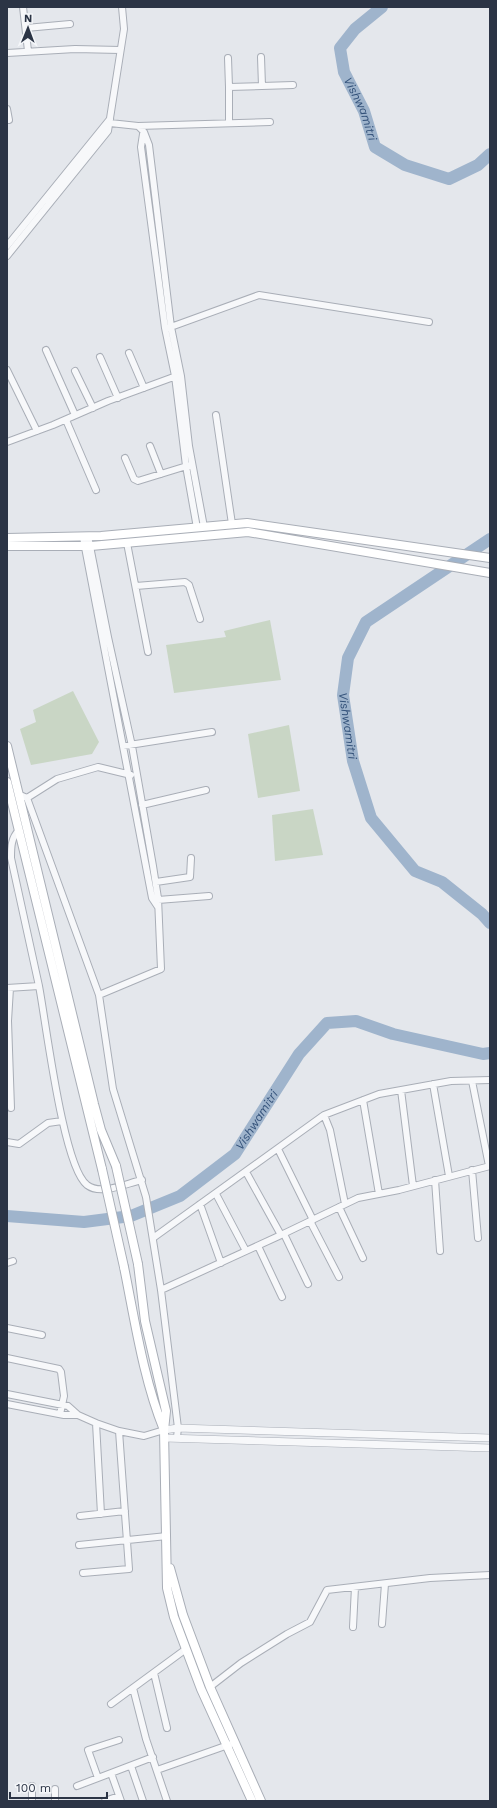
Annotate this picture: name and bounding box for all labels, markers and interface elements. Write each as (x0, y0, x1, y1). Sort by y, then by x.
north arrow (8, 8, 48, 48)
text: N (24, 12, 32, 25)
water label: Vishwamitri (341, 75, 380, 143)
water label: Vishwamitri (336, 691, 360, 761)
water label: Vishwamitri (233, 1087, 281, 1152)
scale bar (10, 1774, 107, 1800)
text: 100 m (16, 1781, 51, 1795)

